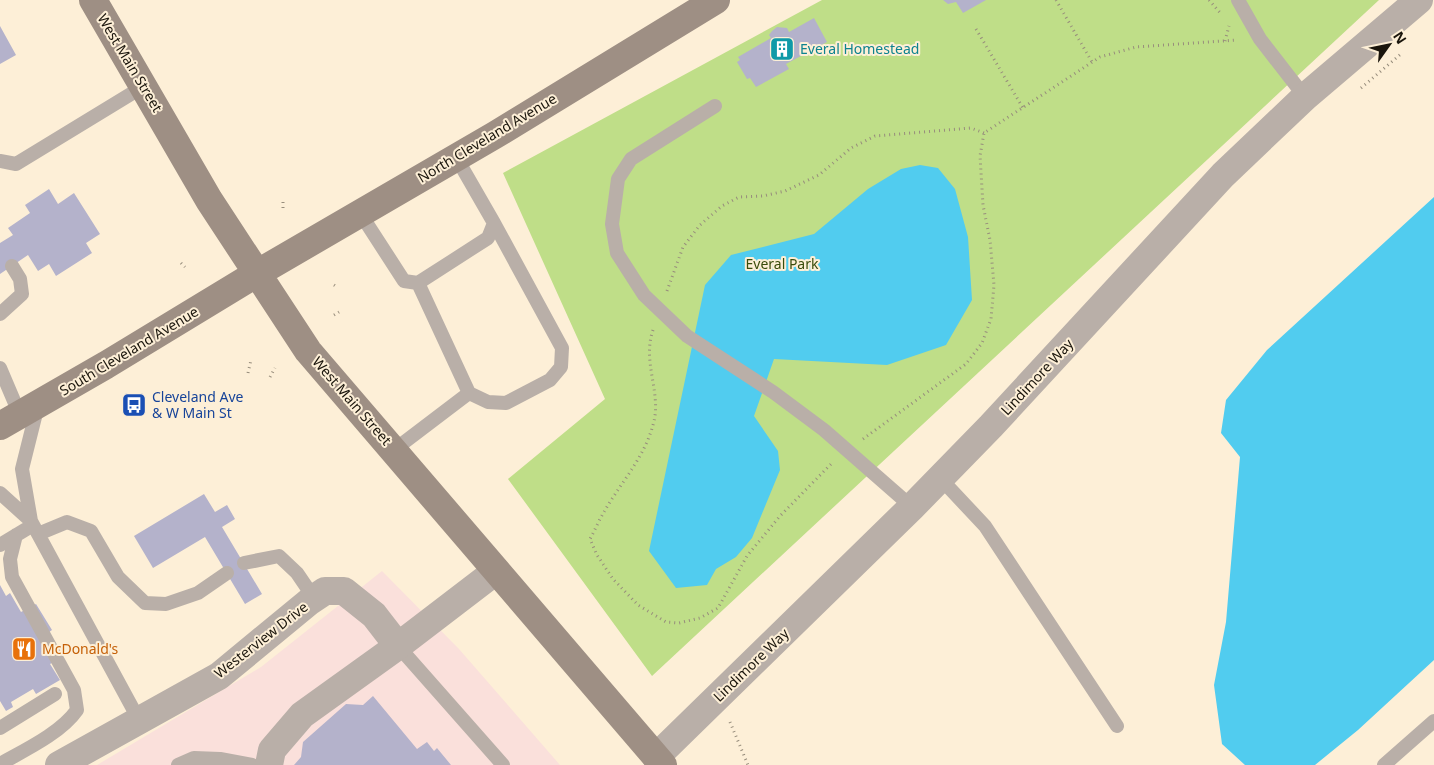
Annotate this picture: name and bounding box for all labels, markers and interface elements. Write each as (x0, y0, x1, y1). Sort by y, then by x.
street label: West Main Street (94, 10, 167, 115)
north arrow (1364, 20, 1414, 70)
text: N (1389, 28, 1411, 48)
building icon: Everal Homestead (769, 36, 795, 62)
place label: Everal Homestead (800, 39, 919, 58)
street label: North Cleveland Avenue (414, 88, 560, 187)
park label: Everal Park (746, 254, 819, 273)
street label: South Cleveland Avenue (56, 301, 202, 400)
street label: Lindimore Way (996, 334, 1078, 419)
street label: West Main Street (309, 352, 396, 449)
place label: Cleveland Ave & W Main St (152, 387, 244, 422)
bus stop icon: Cleveland Ave & W Main St (121, 392, 147, 418)
street label: Westerview Drive (210, 597, 311, 682)
street label: Lindimore Way (709, 623, 793, 706)
restaurant icon: McDonald's (11, 636, 37, 662)
place label: McDonald's (42, 639, 119, 658)

